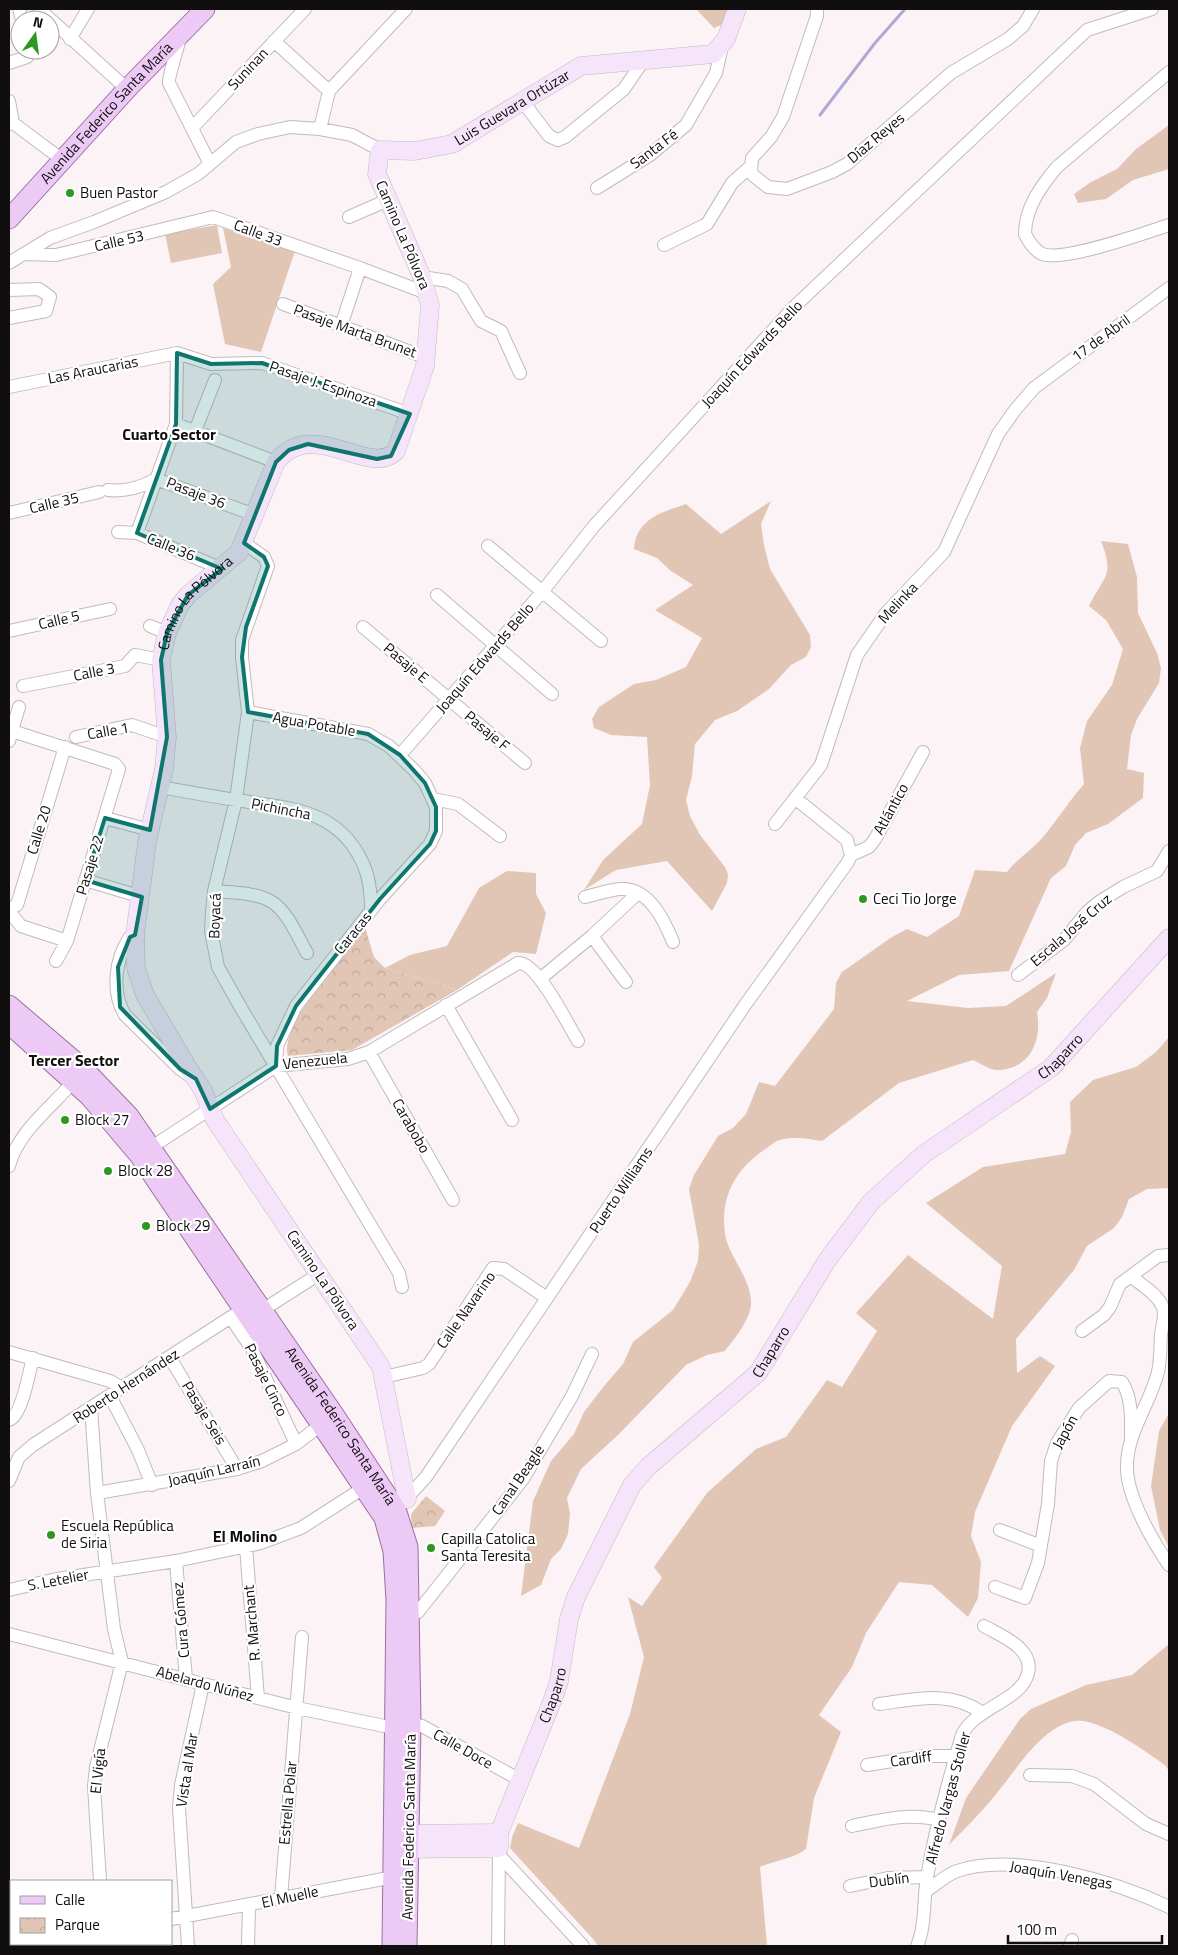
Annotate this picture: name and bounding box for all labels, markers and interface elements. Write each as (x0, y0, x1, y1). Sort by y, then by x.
north arrow (10, 10, 60, 60)
text: N (31, 11, 46, 33)
street label: Avenida Federico Santa María (34, 36, 178, 189)
street label: Suninan (222, 42, 273, 95)
street label: Luis Guevara Ortúzar (450, 63, 574, 151)
street label: Díaz Reyes (842, 107, 909, 169)
street label: Santa Fé (625, 123, 683, 174)
street label: Camino La Pólvora (370, 177, 437, 293)
place label: Buen Pastor (80, 181, 158, 204)
marker: Buen Pastor (64, 187, 76, 199)
street label: Calle 33 (231, 213, 286, 252)
street label: Calle 53 (92, 224, 146, 257)
street label: Joaquín Edwards Bello (695, 295, 808, 413)
street label: Pasaje Marta Brunet (290, 298, 421, 364)
street label: 17 de Abril (1067, 308, 1135, 367)
street label: Las Araucarias (46, 349, 140, 390)
street label: Pasaje J. Espinoza (266, 354, 381, 413)
district label: Cuarto Sector (122, 422, 216, 446)
street label: Pasaje 36 (163, 471, 229, 514)
street label: Calle 35 (27, 486, 81, 519)
street label: Calle 36 (144, 526, 199, 567)
street label: Camino La Pólvora (152, 550, 238, 652)
street label: Melinka (872, 576, 923, 629)
street label: Joaquín Edwards Bello (430, 597, 539, 718)
street label: Calle 5 (36, 604, 82, 635)
street label: Pasaje E (379, 637, 434, 689)
street label: Calle 3 (71, 656, 117, 687)
street label: Agua Potable (271, 705, 357, 742)
street label: Pasaje F (460, 705, 515, 756)
street label: Calle 1 (85, 716, 131, 745)
street label: Atlántico (867, 779, 914, 839)
street label: Pichincha (249, 791, 313, 826)
street label: Calle 20 (20, 802, 57, 857)
street label: Pasaje 22 (69, 832, 110, 898)
place label: Ceci Tio Jorge (873, 887, 957, 910)
street label: Escala José Cruz (1025, 887, 1117, 972)
street label: Boyacá (202, 892, 227, 939)
marker: Ceci Tio Jorge (857, 893, 869, 905)
street label: Caracas (328, 906, 377, 959)
street label: Chaparro (1033, 1028, 1088, 1085)
street label: Venezuela (282, 1046, 349, 1075)
district label: Tercer Sector (29, 1048, 119, 1072)
street label: Carabobo (386, 1094, 436, 1158)
place label: Block 27 (75, 1108, 129, 1131)
marker: Block 27 (59, 1114, 71, 1126)
street label: Puerto Williams (583, 1142, 658, 1238)
place label: Block 28 (118, 1159, 172, 1182)
marker: Block 28 (102, 1165, 114, 1177)
place label: Block 29 (156, 1214, 210, 1237)
marker: Block 29 (140, 1220, 152, 1232)
street label: Camino La Pólvora (281, 1225, 366, 1335)
street label: Calle Navarino (430, 1266, 501, 1353)
street label: Chaparro (746, 1321, 795, 1382)
street label: Pasaje Cinco (239, 1339, 294, 1420)
street label: Roberto Hernández (68, 1342, 184, 1429)
street label: Avenida Federico Santa María (280, 1342, 403, 1510)
street label: Pasaje Seis (176, 1376, 233, 1449)
street label: Japón (1046, 1411, 1083, 1453)
street label: Canal Beagle (485, 1440, 550, 1520)
street label: Joaquín Larraín (165, 1449, 262, 1492)
place label: Escuela República de Siria (61, 1514, 174, 1554)
district label: El Molino (213, 1524, 277, 1548)
place label: Capilla Catolica Santa Teresita (441, 1527, 536, 1567)
marker: Escuela República de Siria (45, 1529, 57, 1541)
marker: Capilla Catolica Santa Teresita (425, 1542, 437, 1554)
street label: S. Letelier (25, 1562, 90, 1597)
street label: Cura Gómez (166, 1581, 195, 1659)
street label: R. Marchant (237, 1583, 266, 1662)
street label: Abelardo Núñez (154, 1659, 257, 1708)
street label: Chaparro (532, 1666, 572, 1726)
street label: Calle Doce (429, 1723, 497, 1774)
street label: Alfredo Vargas Stoller (919, 1729, 976, 1867)
street label: Vista al Mar (169, 1731, 204, 1809)
street label: Avenida Federico Santa María (395, 1733, 422, 1920)
street label: Cardiff (889, 1744, 933, 1773)
street label: El Vigía (84, 1747, 111, 1795)
street label: Estrella Polar (272, 1760, 303, 1846)
street label: Joaquín Venegas (1008, 1854, 1114, 1895)
street label: Dublín (868, 1866, 910, 1893)
street label: El Muelle (259, 1879, 321, 1914)
legend (10, 1880, 172, 1945)
text: Calle (55, 1888, 85, 1911)
scale bar (1008, 1912, 1162, 1944)
text: Parque (55, 1913, 100, 1936)
text: 100 m (1016, 1918, 1057, 1941)

